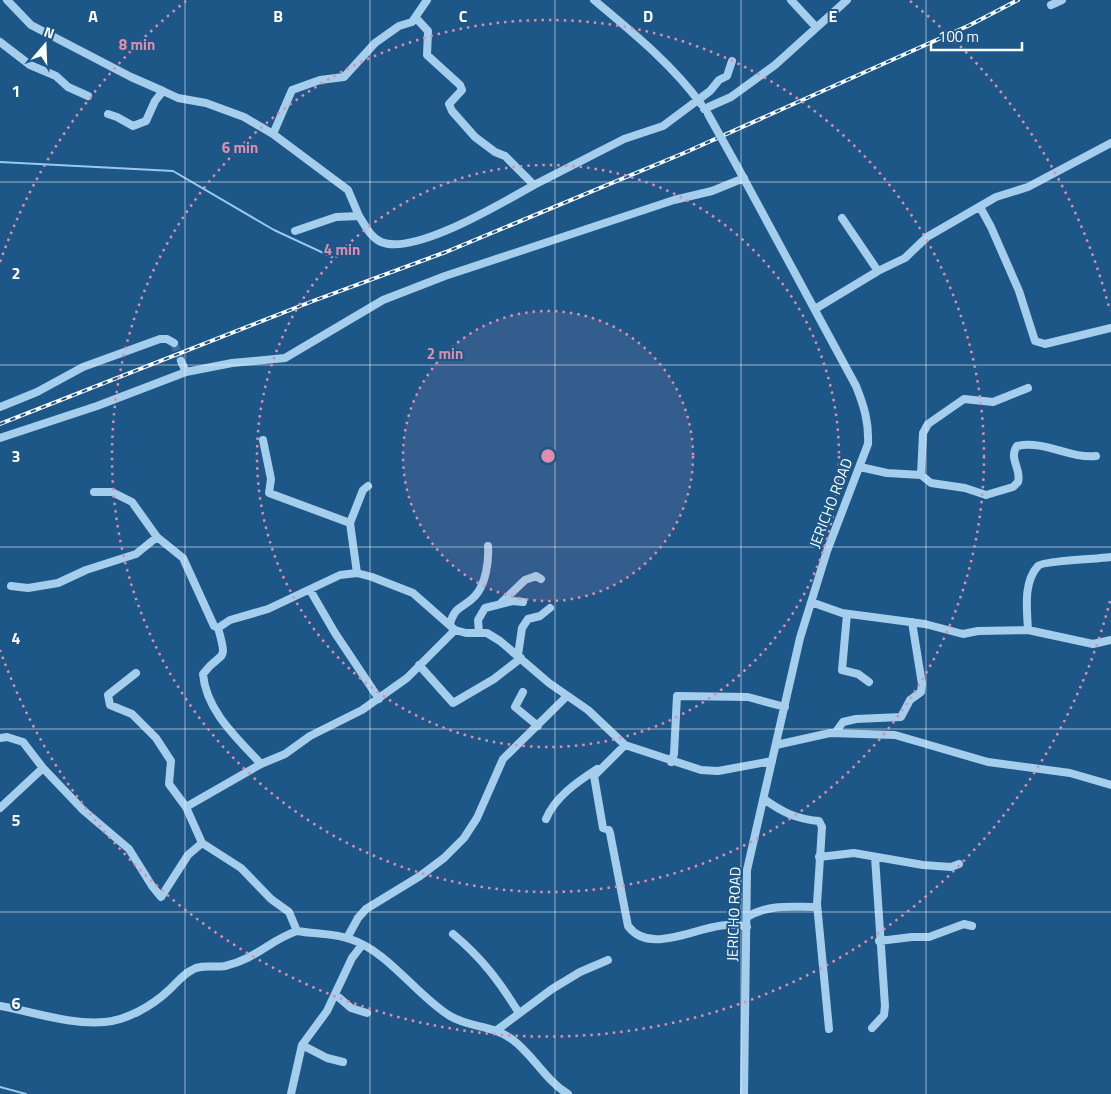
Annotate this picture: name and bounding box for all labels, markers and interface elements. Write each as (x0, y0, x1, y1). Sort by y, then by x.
text: A (88, 4, 98, 28)
text: B (273, 4, 283, 28)
text: C (459, 4, 468, 28)
text: D (643, 4, 653, 28)
text: E (829, 4, 838, 28)
north arrow (20, 20, 70, 70)
scale bar (931, 20, 1022, 52)
text: N (41, 21, 57, 44)
text: 100 m (938, 25, 979, 48)
text: 8 min (119, 33, 155, 56)
text: 1 (12, 79, 20, 103)
text: 6 min (222, 136, 258, 159)
text: 4 min (324, 238, 360, 261)
text: 2 (12, 261, 20, 285)
text: 2 min (427, 342, 463, 365)
text: 3 (12, 444, 20, 468)
centre of rings (539, 447, 557, 465)
street label: JERICHO ROAD (803, 455, 858, 551)
text: 4 (12, 626, 21, 650)
text: 5 (12, 808, 21, 832)
street label: JERICHO ROAD (720, 866, 747, 962)
text: 6 (12, 991, 21, 1015)

